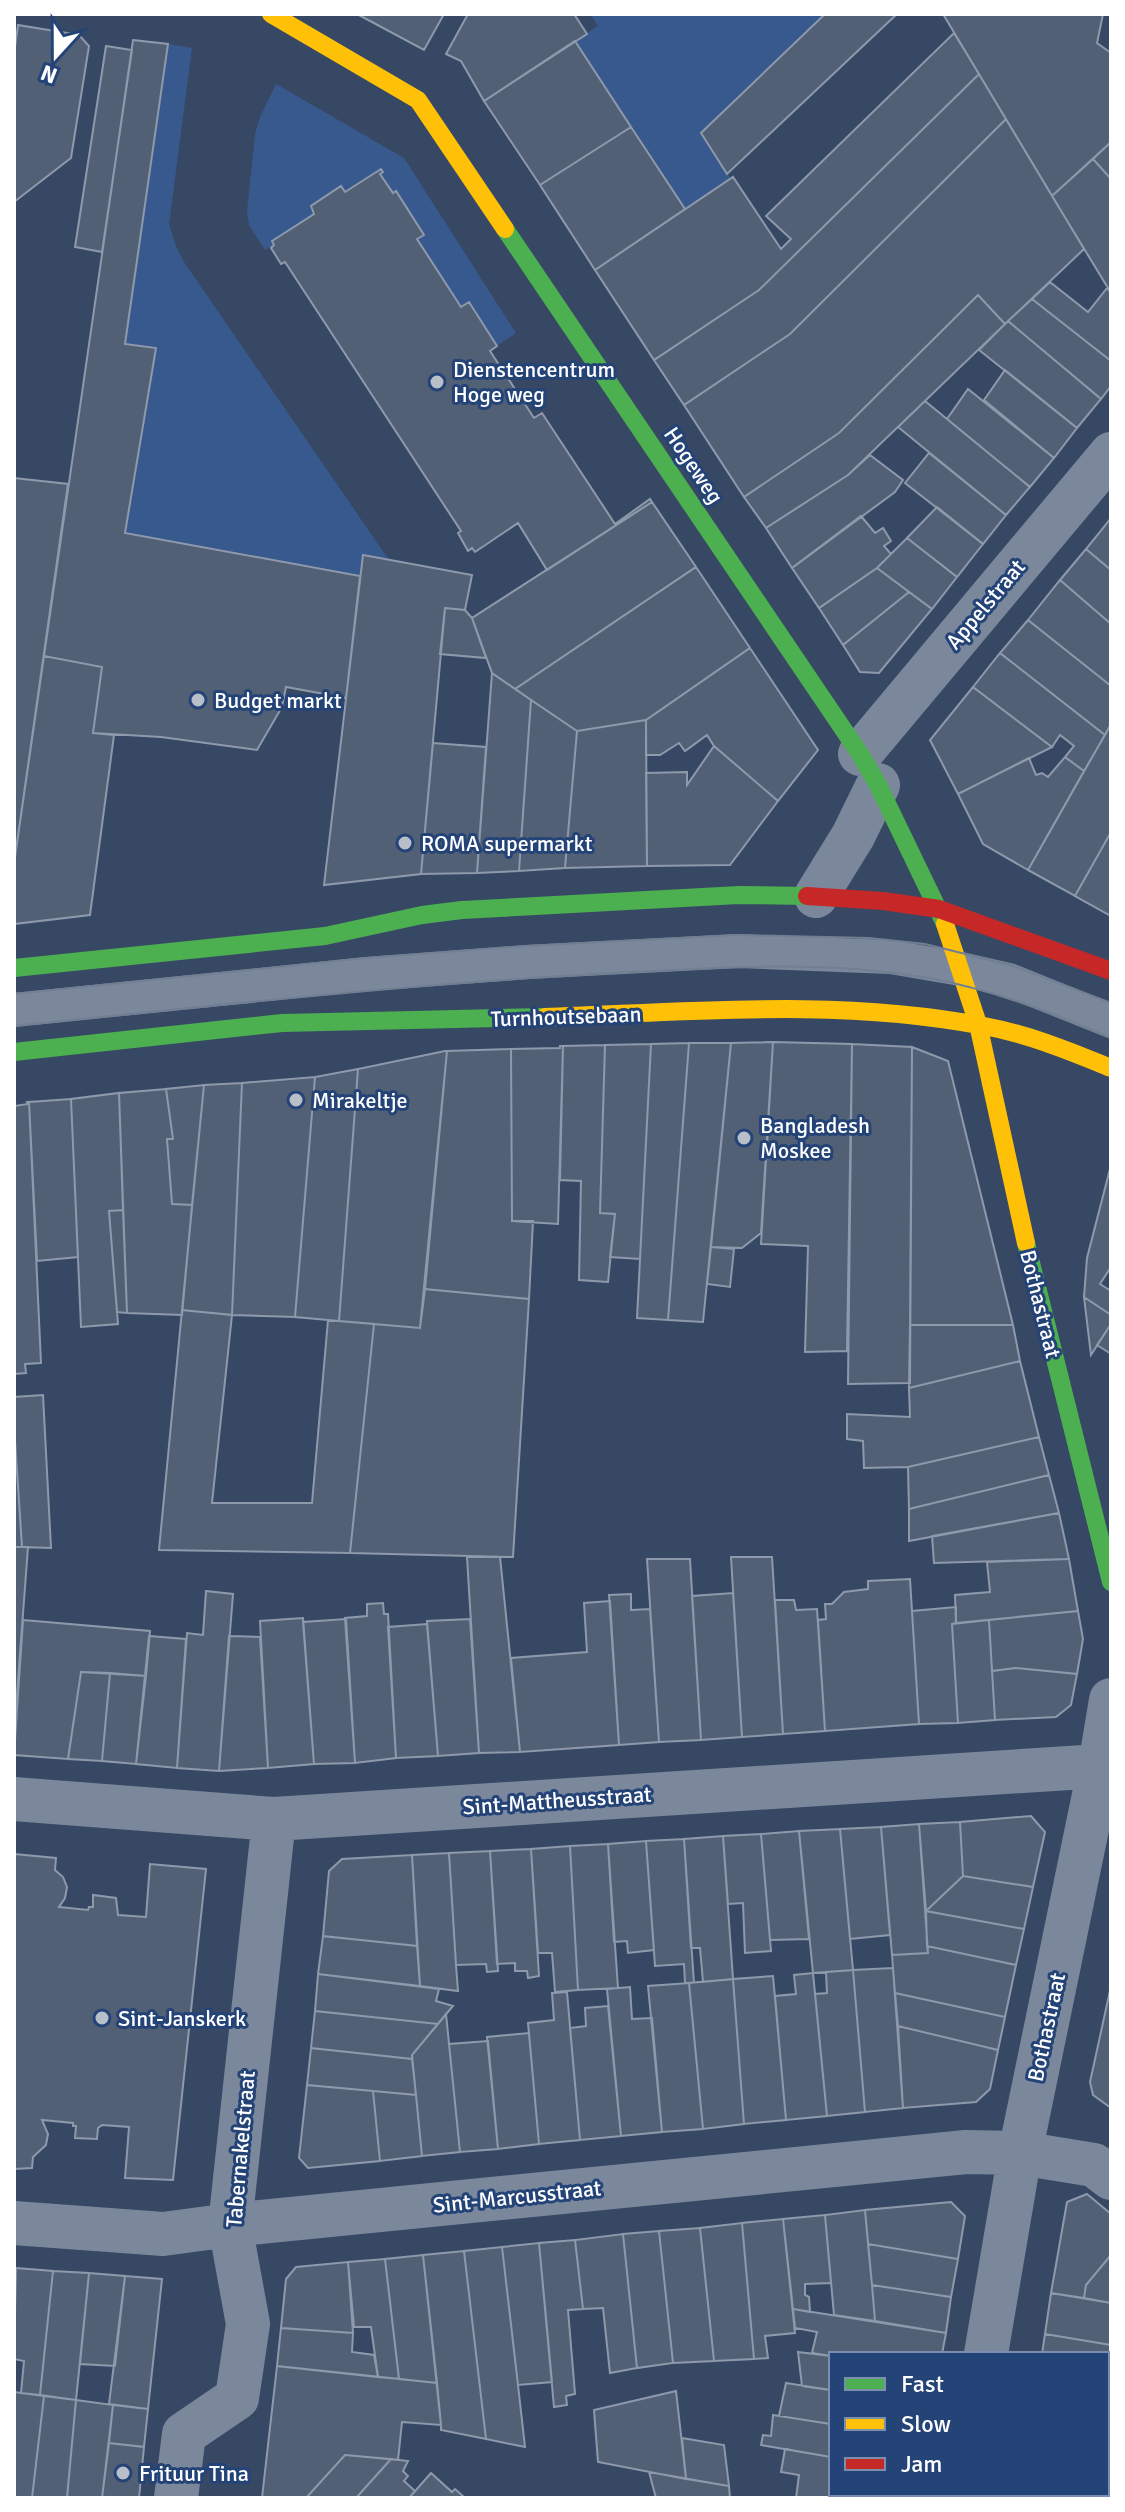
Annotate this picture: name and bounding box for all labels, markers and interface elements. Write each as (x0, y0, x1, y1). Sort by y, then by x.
north arrow (16, 16, 96, 96)
text: N (37, 59, 61, 90)
place label: Dienstencentrum Hoge weg (453, 356, 615, 408)
marker: Dienstencentrum Hoge weg (428, 373, 446, 391)
street label: Hogeweg (658, 422, 729, 509)
street label: Appelstraat (940, 554, 1031, 655)
place label: Budget markt (214, 687, 342, 714)
marker: Budget markt (189, 691, 207, 709)
place label: ROMA supermarkt (421, 830, 593, 857)
marker: ROMA supermarkt (396, 834, 414, 852)
street label: Turnhoutsebaan (490, 1000, 642, 1033)
place label: Mirakeltje (312, 1087, 408, 1114)
marker: Mirakeltje (287, 1091, 305, 1109)
place label: Bangladesh Moskee (760, 1112, 870, 1164)
marker: Bangladesh Moskee (735, 1129, 753, 1147)
street label: Bothastraat (1014, 1247, 1067, 1361)
street label: Sint-Mattheusstraat (462, 1780, 653, 1821)
street label: Bothastraat (1022, 1970, 1071, 2084)
place label: Sint-Janskerk (118, 2005, 246, 2032)
marker: Sint-Janskerk (93, 2009, 111, 2027)
street label: Tabernakelstraat (220, 2069, 261, 2229)
street label: Sint-Marcusstraat (431, 2174, 603, 2219)
legend (829, 2352, 1109, 2496)
text: Fast (901, 2369, 944, 2399)
text: Slow (901, 2409, 951, 2439)
text: Jam (901, 2449, 942, 2479)
place label: Frituur Tina (139, 2460, 249, 2487)
marker: Frituur Tina (114, 2464, 132, 2482)

